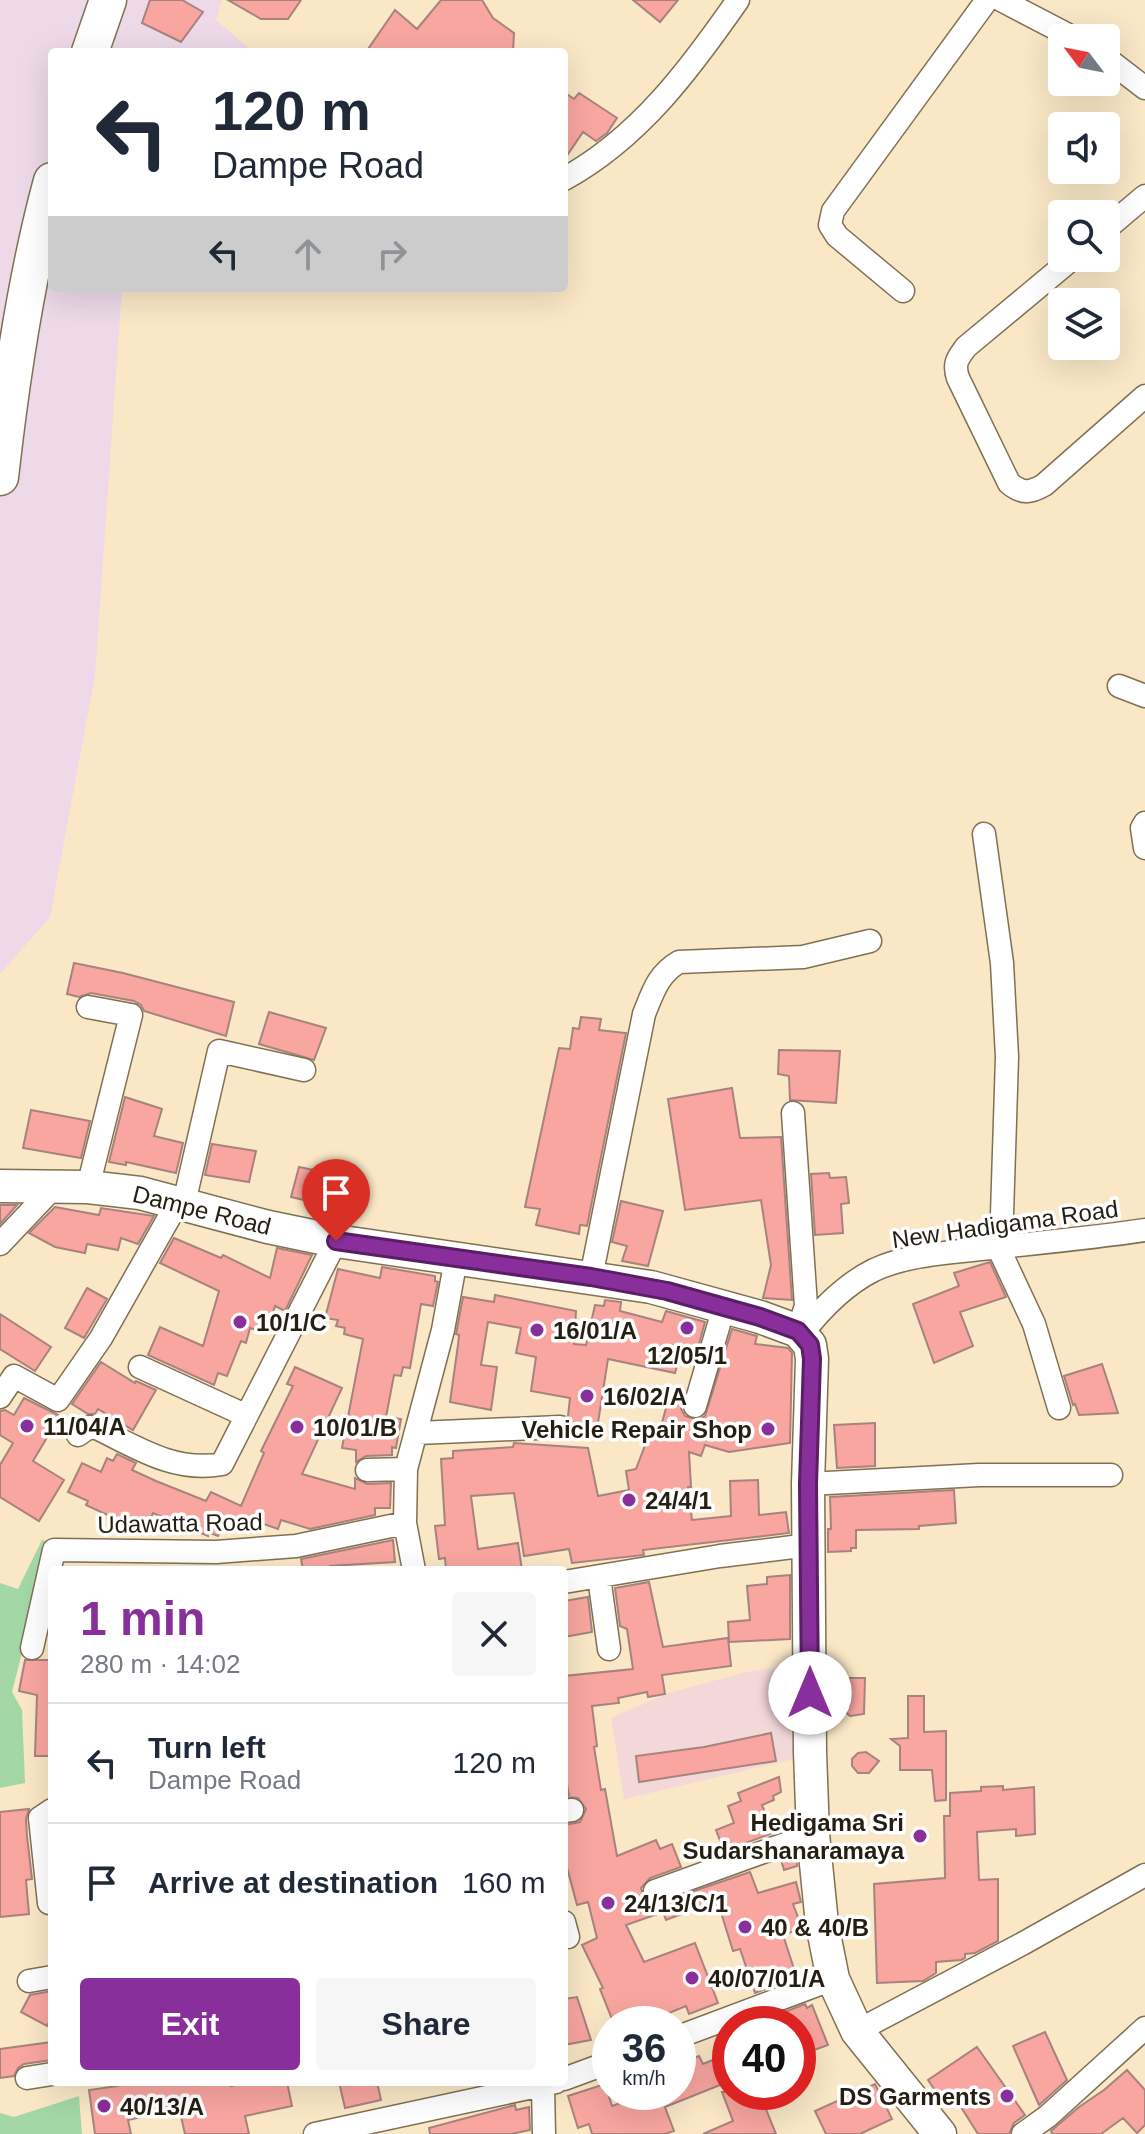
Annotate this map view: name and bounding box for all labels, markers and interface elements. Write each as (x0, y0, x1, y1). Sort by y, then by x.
north arrow (1048, 24, 1120, 96)
map controls (1048, 24, 1120, 360)
text: 120 m (212, 79, 371, 142)
icon: left (80, 80, 184, 184)
button: sound (1048, 112, 1120, 184)
text: Dampe Road (212, 145, 424, 186)
button: search (1048, 200, 1120, 272)
icon: left (202, 232, 246, 276)
icon: ahead (286, 232, 330, 276)
icon: right (370, 232, 414, 276)
button: layers (1048, 288, 1120, 360)
pin (302, 1159, 370, 1241)
icon: arrive (314, 1171, 358, 1215)
street label: Dampe Road (130, 1180, 274, 1240)
street label: New Hadigama Road (890, 1195, 1120, 1253)
place label: 10/1/C (256, 1309, 327, 1336)
marker: 10/1/C (231, 1313, 249, 1331)
place label: 16/01/A (553, 1317, 637, 1344)
marker: 12/05/1 (678, 1319, 696, 1337)
marker: 16/01/A (528, 1321, 546, 1339)
place label: 12/05/1 (647, 1342, 727, 1369)
place label: 16/02/A (603, 1383, 687, 1410)
marker: 16/02/A (578, 1387, 596, 1405)
place label: 11/04/A (43, 1413, 126, 1440)
place label: 10/01/B (313, 1414, 397, 1441)
place label: Vehicle Repair Shop (521, 1416, 752, 1443)
marker: 11/04/A (18, 1417, 36, 1435)
marker: 10/01/B (288, 1418, 306, 1436)
marker: Vehicle Repair Shop (759, 1420, 777, 1438)
place label: 24/4/1 (645, 1487, 712, 1514)
marker: 24/4/1 (620, 1491, 638, 1509)
street label: Udawatta Road (97, 1508, 263, 1538)
text: 1 min (80, 1592, 205, 1645)
button: close (452, 1592, 536, 1676)
text: 280 m · 14:02 (80, 1649, 240, 1679)
position arrow (768, 1651, 852, 1735)
text: Turn left (148, 1731, 266, 1764)
icon: left (80, 1741, 124, 1785)
text: 120 m (453, 1746, 536, 1779)
text: Dampe Road (148, 1765, 301, 1795)
place label: Hedigama Sri Sudarshanaramaya (683, 1809, 905, 1864)
marker: Hedigama Sri Sudarshanaramaya (911, 1827, 929, 1845)
icon: arrive (80, 1861, 124, 1905)
text: Arrive at destination (148, 1866, 438, 1899)
text: 160 m (462, 1866, 545, 1899)
place label: 24/13/C/1 (624, 1890, 728, 1917)
marker: 24/13/C/1 (599, 1894, 617, 1912)
place label: 40 & 40/B (761, 1914, 869, 1941)
marker: 40 & 40/B (736, 1918, 754, 1936)
place label: 40/07/01/A (708, 1965, 825, 1992)
marker: 40/07/01/A (683, 1969, 701, 1987)
button: Exit (80, 1978, 300, 2070)
button: Share (316, 1978, 536, 2070)
speed limit sign: 40 (712, 2006, 816, 2110)
text: 36 (622, 2026, 666, 2070)
text: km/h (622, 2067, 666, 2089)
place label: DS Garments (839, 2083, 991, 2110)
marker: DS Garments (998, 2087, 1016, 2105)
place label: 40/13/A (120, 2093, 204, 2120)
marker: 40/13/A (95, 2097, 113, 2115)

